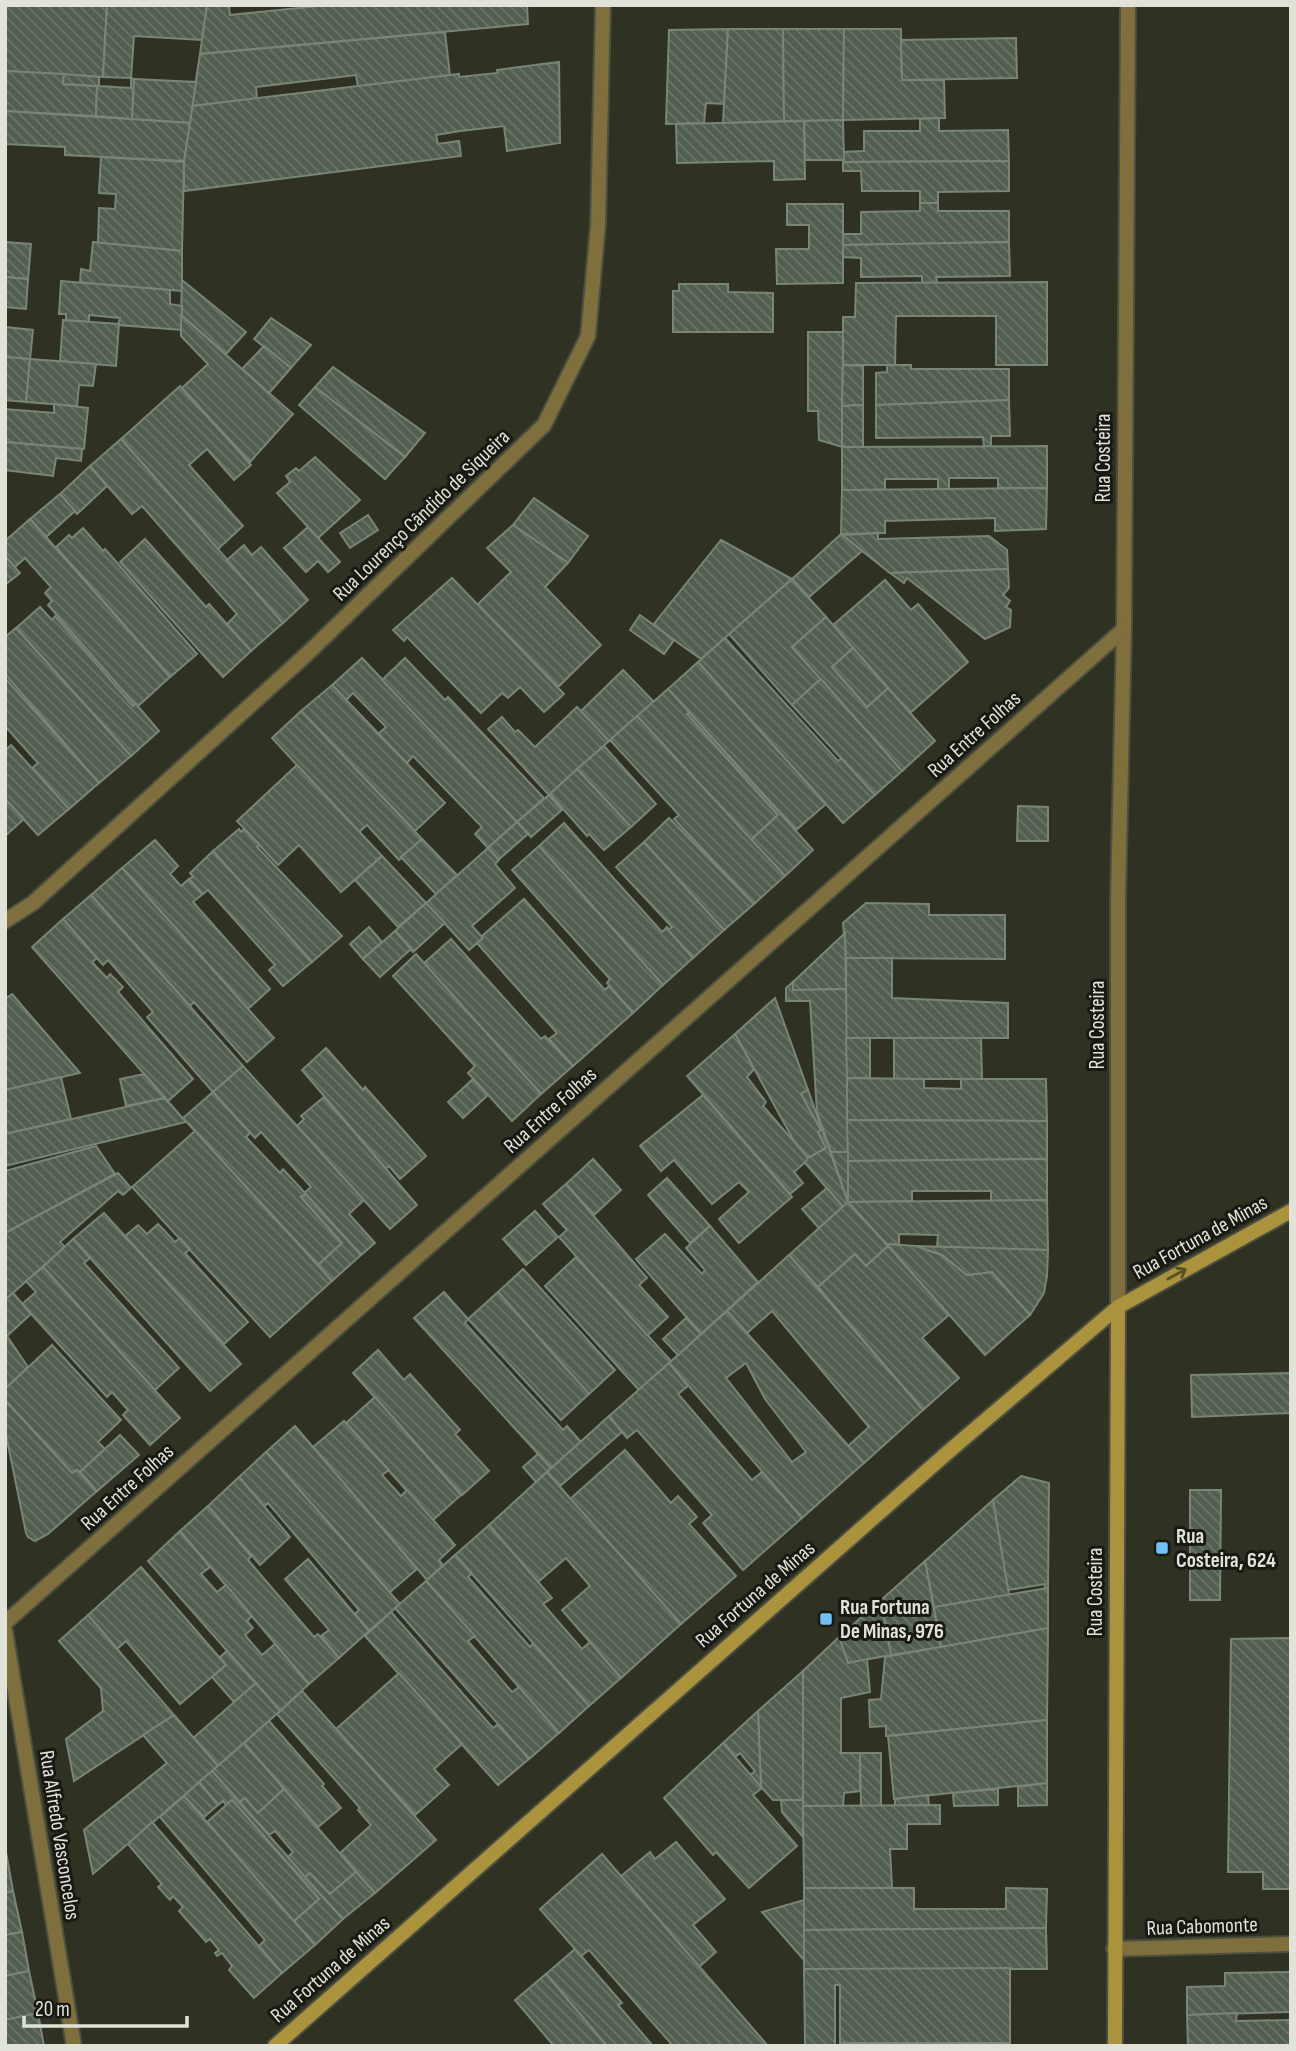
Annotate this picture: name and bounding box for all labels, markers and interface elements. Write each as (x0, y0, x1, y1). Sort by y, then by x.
street label: Rua Costeira (1091, 414, 1116, 502)
street label: Rua Lourenço Cândido de Siqueira (328, 424, 515, 606)
street label: Rua Entre Folhas (923, 686, 1026, 783)
street label: Rua Costeira (1085, 981, 1110, 1069)
street label: Rua Entre Folhas (499, 1062, 602, 1159)
street label: Rua Fortuna de Minas (1129, 1190, 1272, 1285)
one-way arrow (1167, 1267, 1187, 1281)
street label: Rua Entre Folhas (76, 1439, 179, 1536)
place label: Rua Costeira, 624 (1176, 1524, 1276, 1573)
street label: Rua Fortuna de Minas (691, 1536, 820, 1653)
marker: Rua Costeira, 624 (1154, 1540, 1170, 1556)
street label: Rua Costeira (1083, 1548, 1108, 1636)
place label: Rua Fortuna De Minas, 976 (840, 1595, 944, 1644)
marker: Rua Fortuna De Minas, 976 (818, 1611, 834, 1627)
street label: Rua Alfredo Vasconcelos (34, 1748, 85, 1922)
street label: Rua Fortuna de Minas (266, 1911, 395, 2028)
street label: Rua Cabomonte (1146, 1912, 1258, 1941)
scale bar (24, 1984, 187, 2028)
text: 20 m (35, 1997, 70, 2022)

